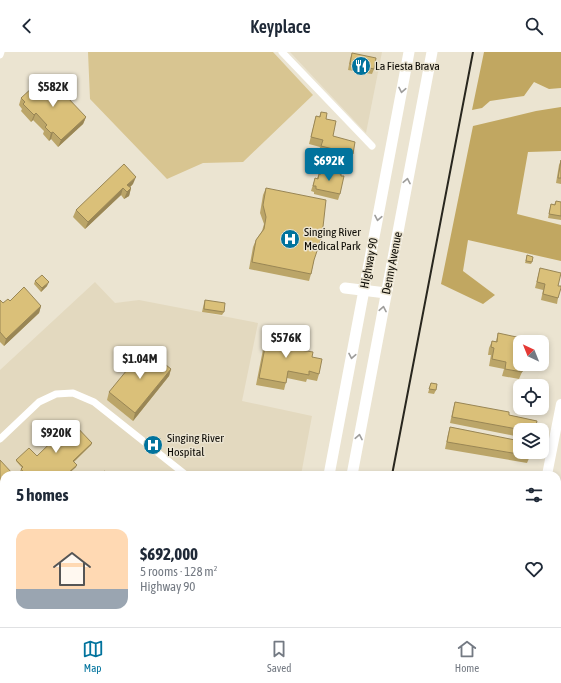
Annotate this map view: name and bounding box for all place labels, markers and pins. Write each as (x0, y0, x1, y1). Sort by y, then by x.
restaurant icon: La Fiesta Brava (350, 55, 372, 77)
place label: La Fiesta Brava (375, 59, 440, 73)
pin: $582K (25, 74, 81, 108)
pin: $692K (301, 148, 357, 182)
place label: Singing River Medical Park (304, 225, 361, 253)
hospital icon: Singing River Medical Park (279, 228, 301, 250)
pin: $576K (258, 325, 314, 359)
pin: $1.04M (107, 346, 173, 380)
pin: $920K (28, 420, 84, 454)
place label: Singing River Hospital (167, 431, 224, 459)
hospital icon: Singing River Hospital (142, 434, 164, 456)

